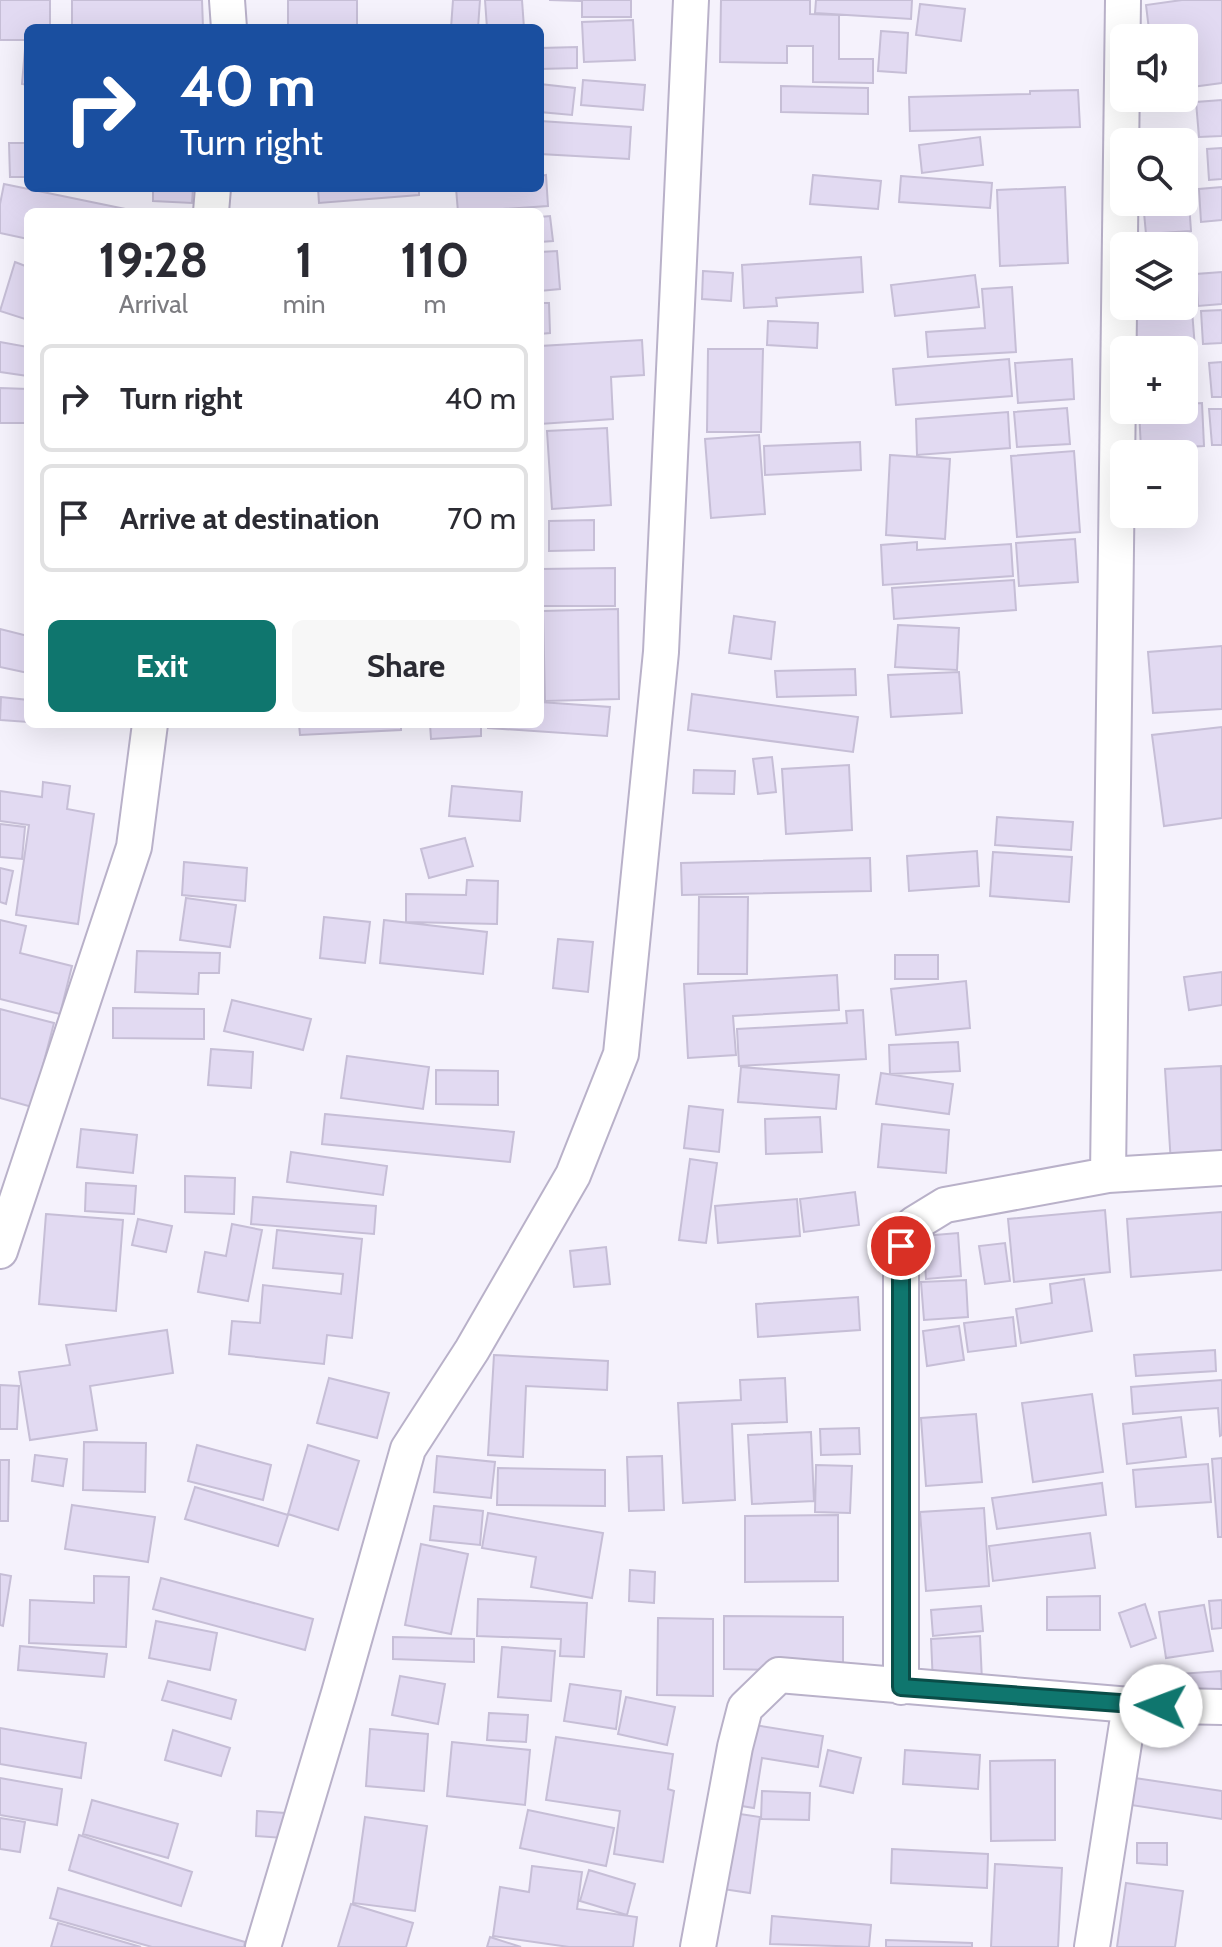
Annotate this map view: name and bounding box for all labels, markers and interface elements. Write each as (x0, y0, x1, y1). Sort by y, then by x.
map controls (1110, 24, 1198, 528)
button: sound (1110, 24, 1198, 112)
text: 40 m (180, 52, 316, 120)
icon: right (48, 56, 152, 160)
text: Turn right (180, 120, 323, 164)
button: search (1110, 128, 1198, 216)
text: 19:28 (99, 231, 208, 289)
text: 1 (295, 231, 313, 289)
text: 110 (400, 231, 469, 289)
button: layers (1110, 232, 1198, 320)
text: Arrival (119, 288, 188, 320)
text: min (283, 288, 326, 320)
text: m (423, 288, 446, 320)
button: + (1110, 336, 1198, 424)
icon: right (52, 376, 96, 420)
text: Turn right (120, 380, 243, 417)
text: 40 m (445, 380, 516, 417)
button: − (1110, 440, 1198, 528)
icon: arrive (52, 496, 96, 540)
text: Arrive at destination (120, 500, 380, 537)
text: 70 m (447, 500, 516, 537)
button: Exit (48, 620, 276, 712)
button: Share (292, 620, 520, 712)
pin (867, 1212, 935, 1280)
icon: arrive (879, 1224, 923, 1268)
position arrow (1119, 1664, 1203, 1748)

